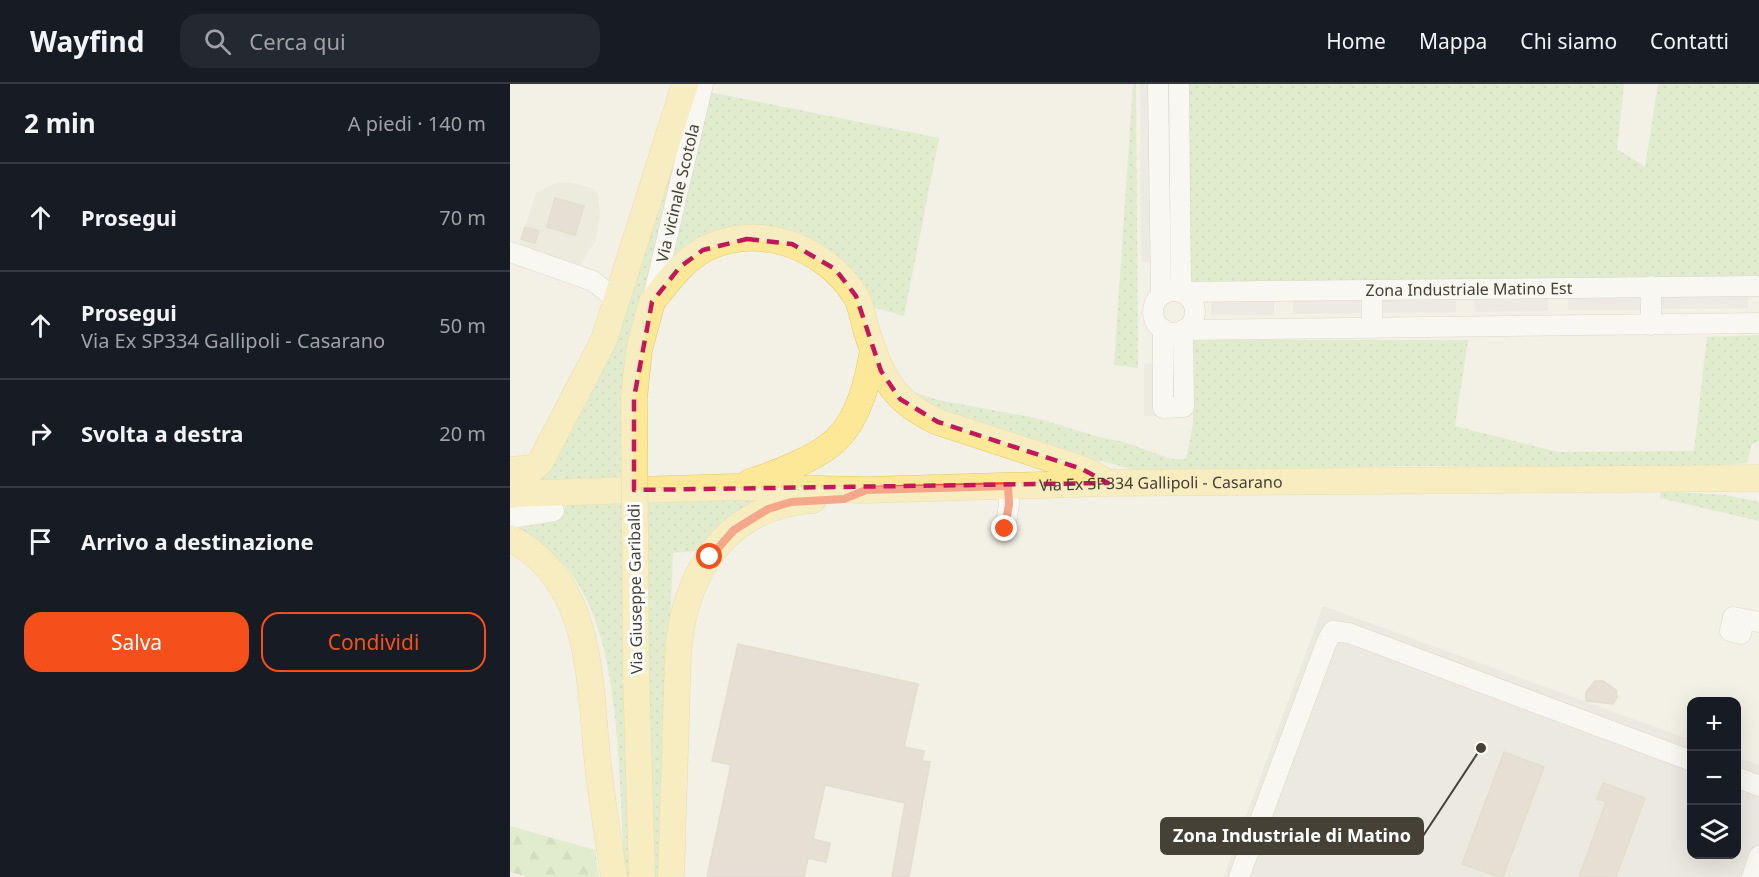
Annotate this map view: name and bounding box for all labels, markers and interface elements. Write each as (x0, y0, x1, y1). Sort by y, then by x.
search box (180, 14, 600, 68)
text: Wayfind (30, 22, 144, 60)
icon: search (201, 25, 234, 58)
text: Cerca qui (249, 26, 346, 56)
text: Home (1326, 27, 1386, 55)
text: Mappa (1419, 27, 1487, 55)
text: Chi siamo (1520, 27, 1617, 55)
text: Contatti (1650, 27, 1729, 55)
text: 2 min (24, 105, 96, 141)
text: A piedi · 140 m (348, 110, 486, 137)
street label: Via vicinale Scotola (651, 121, 704, 265)
icon: ahead (24, 201, 57, 234)
text: Prosegui (81, 202, 177, 232)
text: 70 m (439, 204, 486, 231)
street label: Zona Industriale Matino Est (1365, 277, 1573, 301)
text: Prosegui (81, 297, 177, 327)
icon: ahead (24, 309, 57, 342)
text: 50 m (439, 312, 486, 339)
text: Via Ex SP334 Gallipoli - Casarano (81, 327, 385, 354)
icon: right (24, 417, 57, 450)
text: Svolta a destra (81, 418, 244, 448)
text: 20 m (439, 420, 486, 447)
street label: Via Ex SP334 Gallipoli - Casarano (1039, 471, 1283, 496)
street label: Via Giuseppe Garibaldi (623, 504, 647, 674)
route end (991, 515, 1017, 541)
icon: arrive (24, 525, 57, 558)
text: Arrivo a destinazione (81, 526, 314, 556)
route start (696, 543, 722, 569)
button: Salva (24, 612, 249, 672)
button: Condividi (261, 612, 486, 672)
map controls (1687, 697, 1741, 859)
button: + (1687, 697, 1741, 751)
button: − (1687, 751, 1741, 805)
button: layers (1687, 805, 1741, 859)
callout: Zona Industriale di Matino (1161, 818, 1423, 854)
text: Zona Industriale di Matino (1173, 823, 1411, 847)

